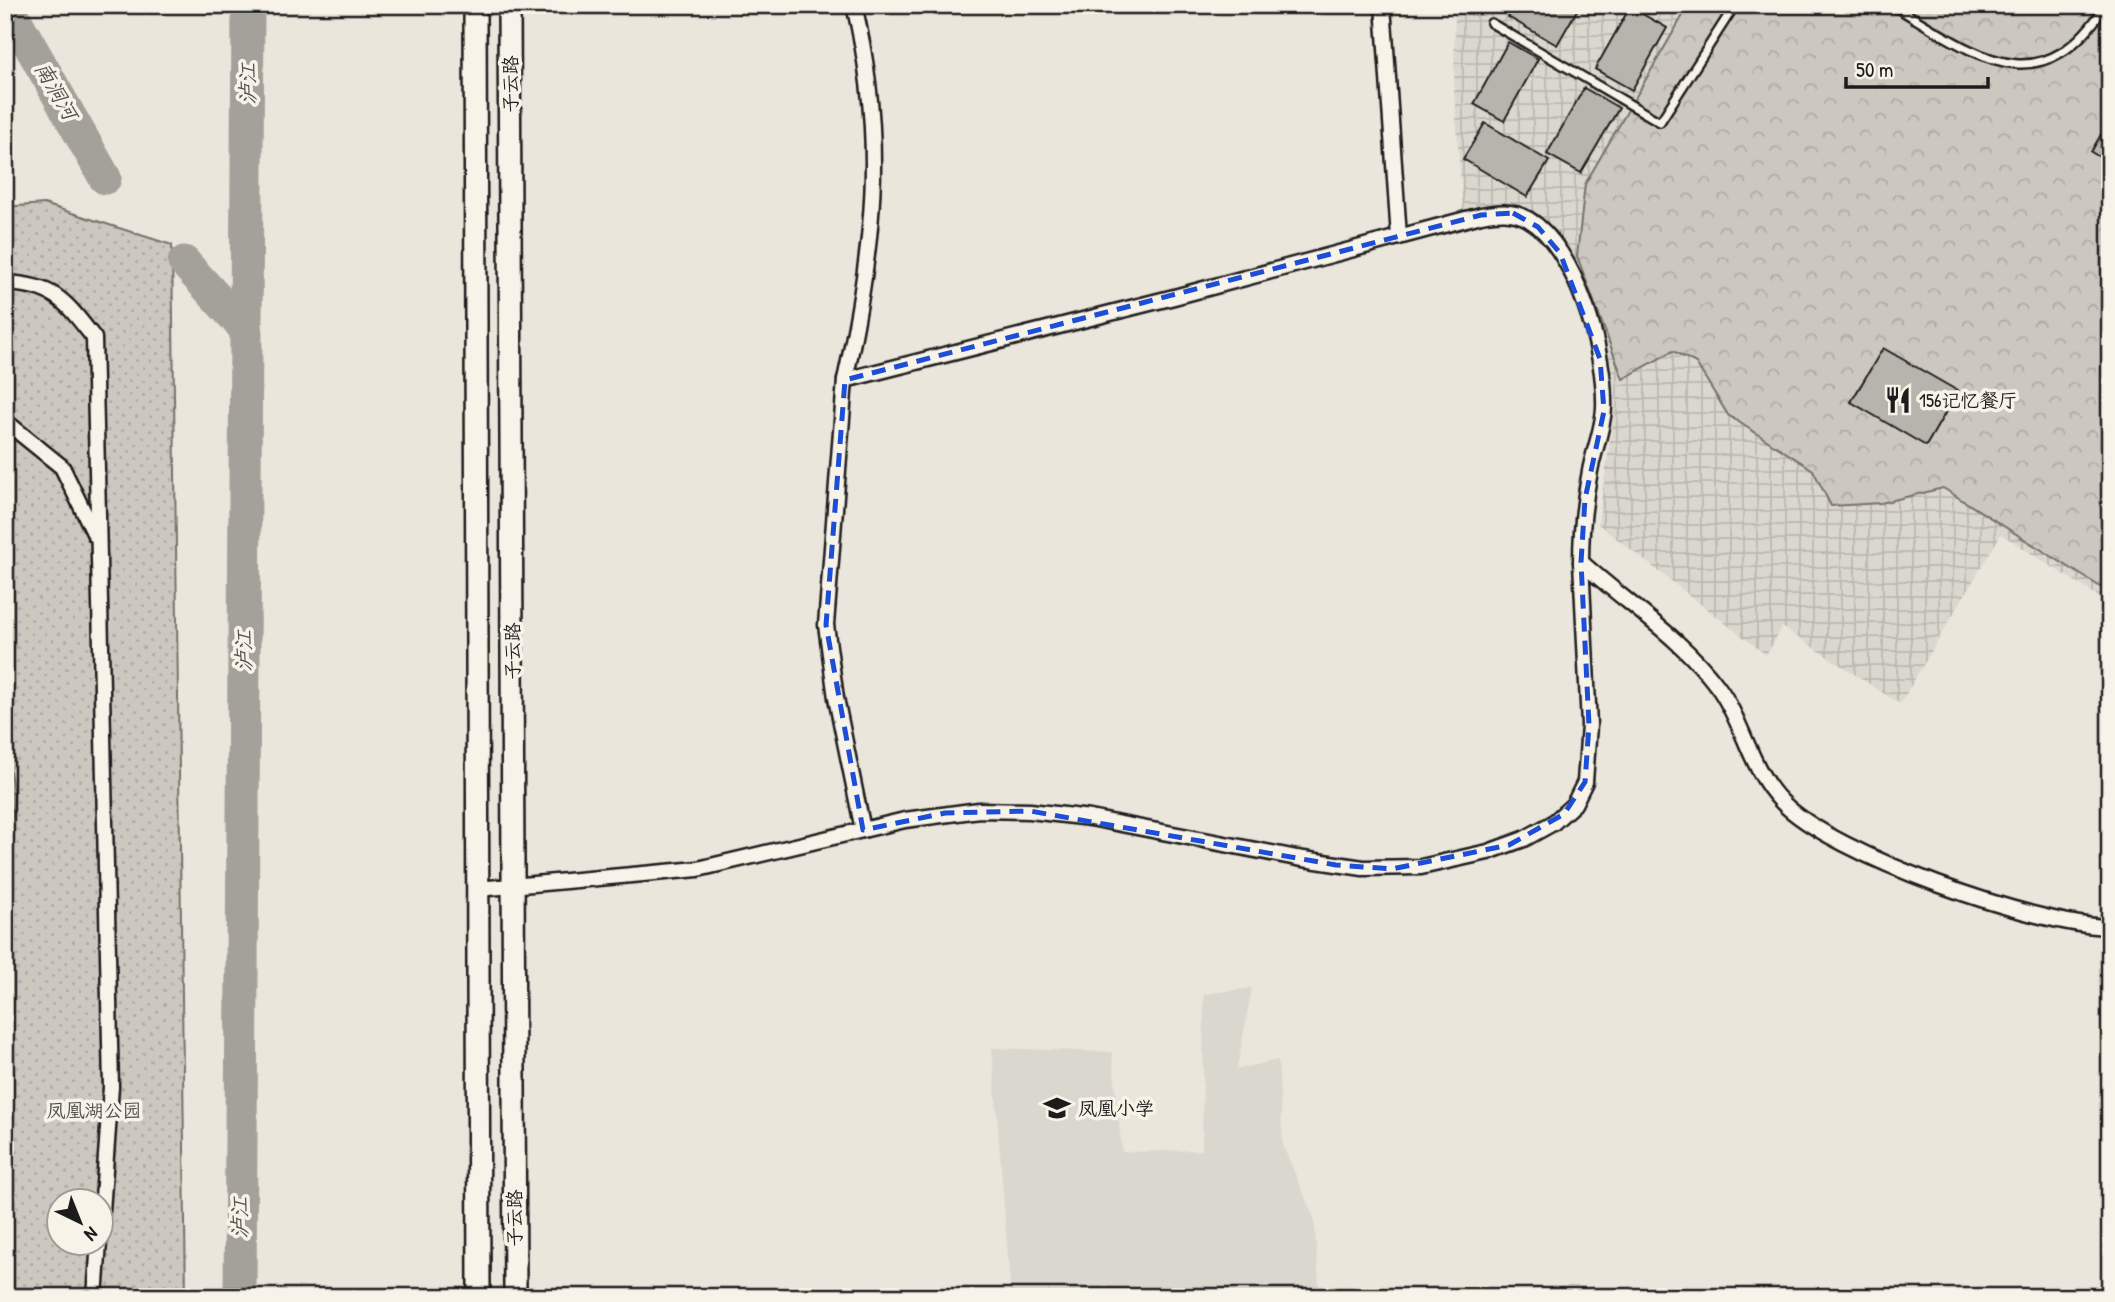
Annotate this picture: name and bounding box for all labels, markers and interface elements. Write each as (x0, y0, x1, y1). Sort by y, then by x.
scale bar (1846, 46, 1987, 90)
street label: 子云路 (497, 55, 523, 113)
text: 50 m (1856, 55, 1893, 84)
water label: 南洞河 (28, 56, 86, 128)
water label: 泸江 (233, 62, 262, 105)
restaurant icon: 156记忆餐厅 (1883, 385, 1913, 415)
place label: 156记忆餐厅 (1919, 387, 2018, 413)
street label: 子云路 (499, 622, 525, 680)
water label: 泸江 (229, 629, 258, 672)
school or university icon: 凤凰小学 (1042, 1093, 1072, 1123)
place label: 凤凰小学 (1078, 1095, 1154, 1121)
park label: 凤凰湖公园 (46, 1097, 142, 1123)
north arrow (46, 1186, 116, 1256)
street label: 子云路 (501, 1189, 527, 1247)
water label: 泸江 (225, 1196, 254, 1239)
text: N (79, 1221, 104, 1247)

